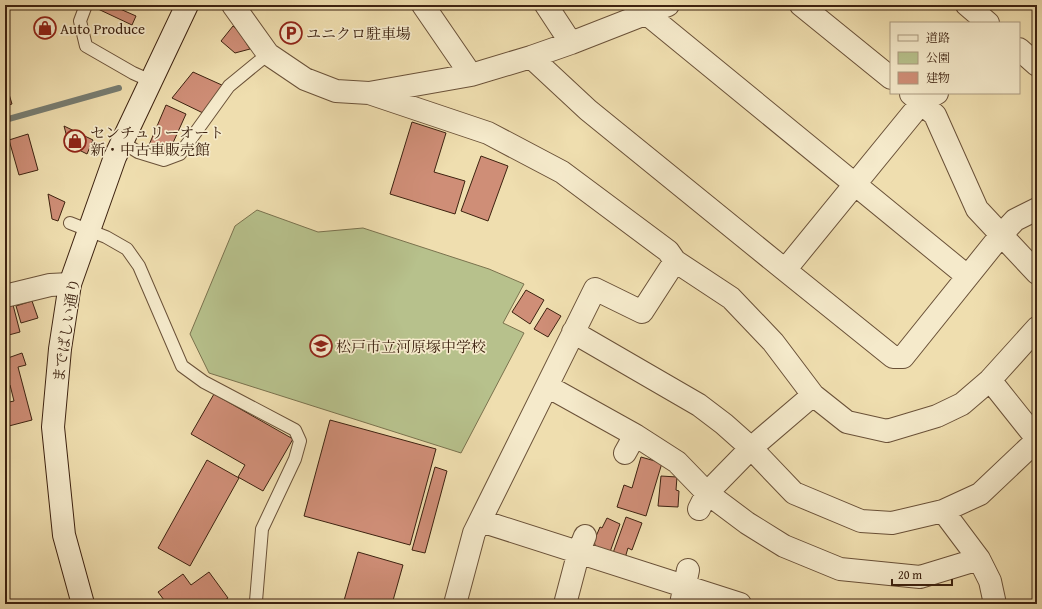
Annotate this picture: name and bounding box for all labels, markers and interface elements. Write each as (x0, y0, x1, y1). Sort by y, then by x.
shop icon: Auto Produce (32, 15, 58, 41)
place label: Auto Produce (60, 18, 145, 39)
parking icon: ユニクロ駐車場 (278, 20, 304, 46)
legend (890, 22, 1020, 94)
place label: ユニクロ駐車場 (306, 23, 411, 44)
text: 道路 (926, 29, 950, 46)
text: 公園 (926, 49, 950, 66)
text: 建物 (926, 69, 950, 86)
place label: センチュリーオート 新・中古車販売館 (90, 122, 224, 160)
shop icon: センチュリーオート 新・中古車販売館 (62, 128, 88, 154)
street label: までばしい通り (47, 276, 85, 384)
school or university icon: 松戸市立河原塚中学校 (308, 333, 334, 359)
place label: 松戸市立河原塚中学校 (336, 336, 486, 357)
scale bar (892, 561, 952, 587)
text: 20 m (898, 566, 922, 583)

